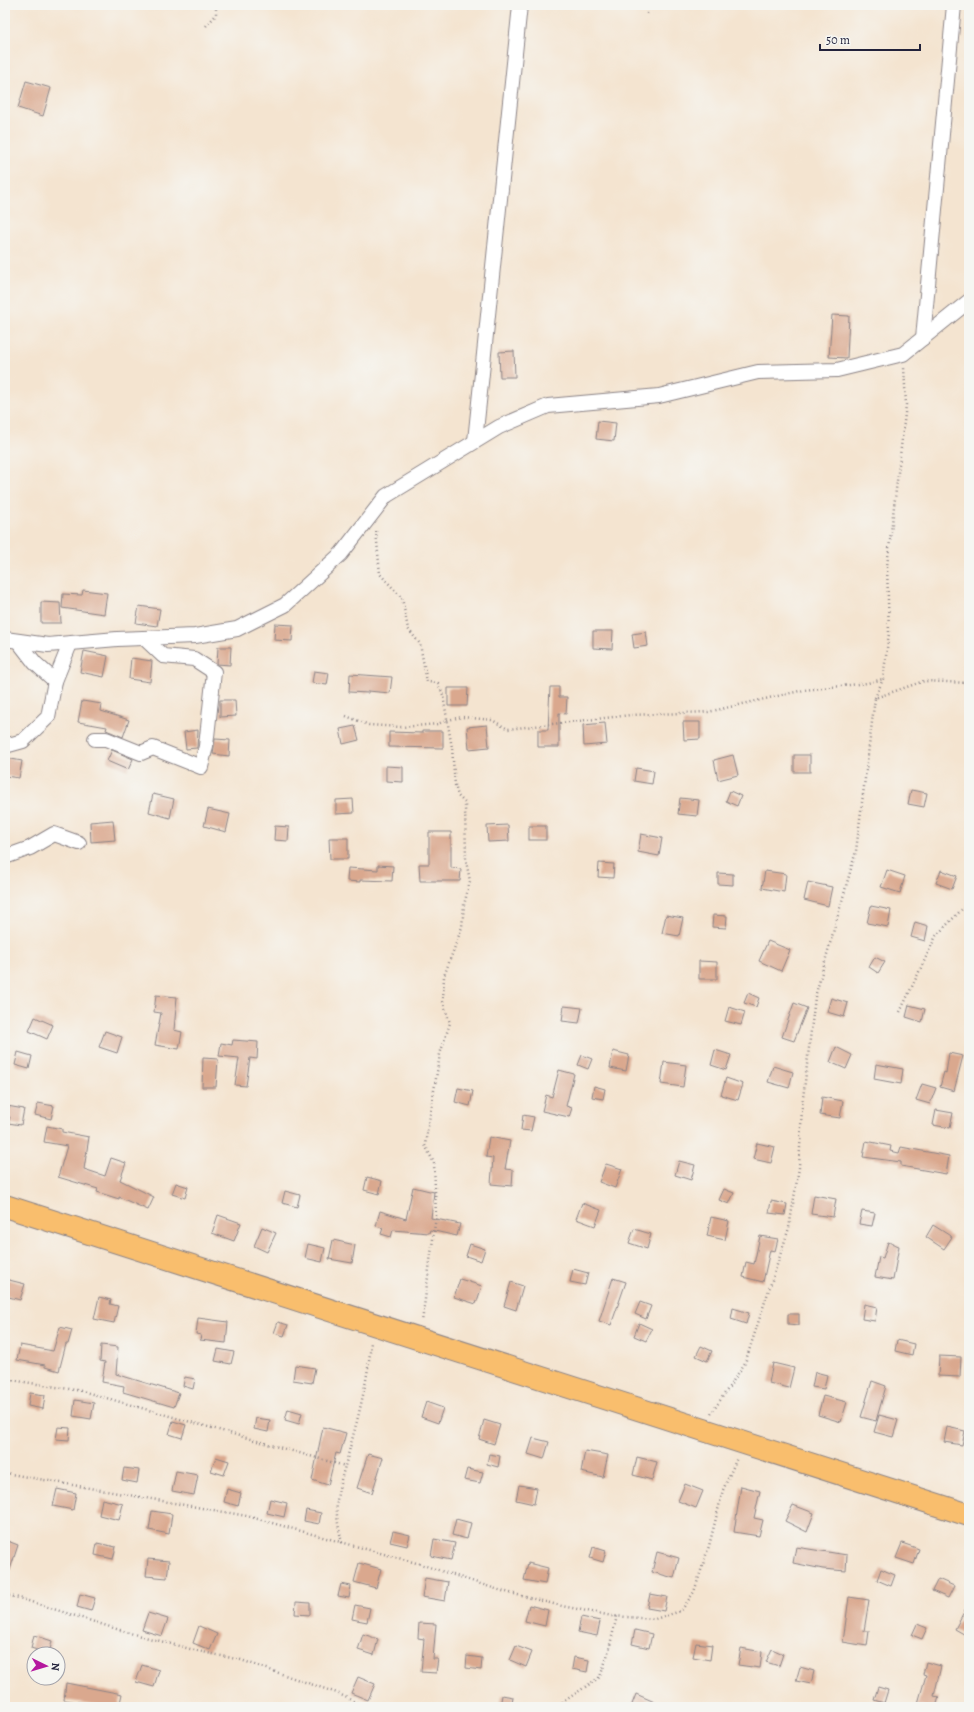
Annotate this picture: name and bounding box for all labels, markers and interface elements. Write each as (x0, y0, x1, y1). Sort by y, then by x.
scale bar (820, 26, 920, 52)
text: 50 m (826, 32, 850, 48)
north arrow (26, 1646, 66, 1686)
text: N (48, 1662, 63, 1671)

